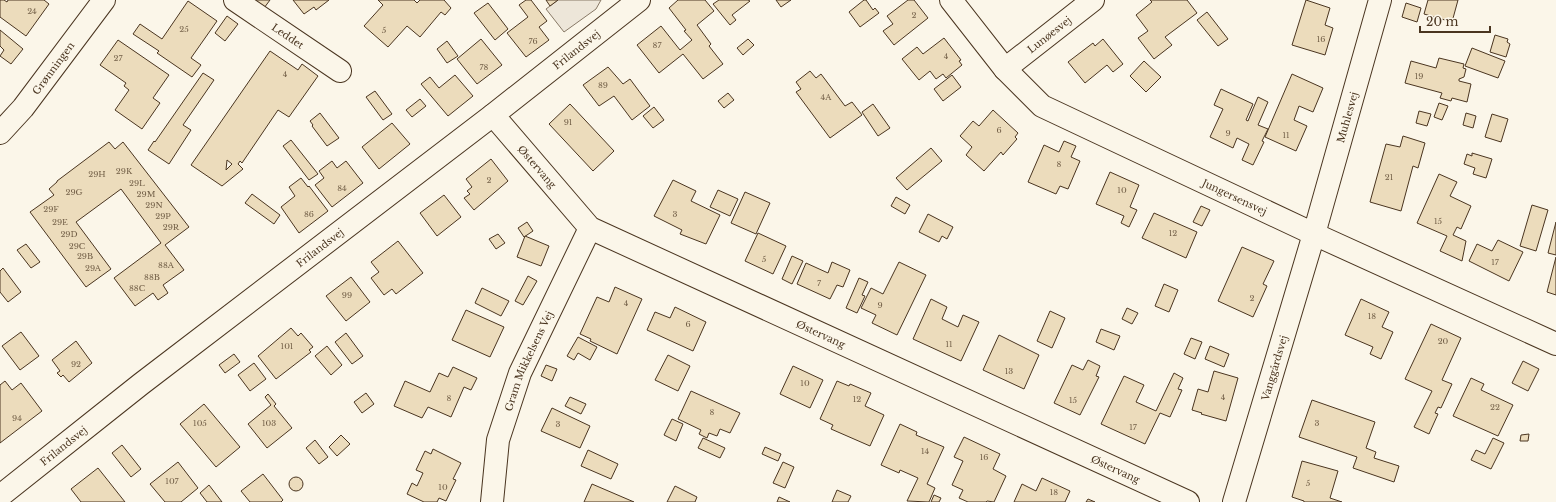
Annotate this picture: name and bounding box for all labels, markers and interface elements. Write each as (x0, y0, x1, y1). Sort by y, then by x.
house number: 24 (27, 6, 37, 16)
scale bar (1420, 8, 1490, 34)
house number: 2 (912, 10, 917, 20)
street label: Lunøesvej (1025, 14, 1074, 56)
text: 20 m (1426, 14, 1458, 29)
street label: Leddet (269, 21, 306, 52)
house number: 25 (179, 24, 189, 34)
house number: 5 (382, 25, 387, 35)
street label: Frilandsvej (550, 27, 603, 72)
house number: 16 (1317, 34, 1325, 44)
house number: 76 (528, 36, 538, 46)
street label: Grønningen (29, 39, 77, 97)
house number: 87 (653, 40, 662, 50)
house number: 4 (944, 51, 949, 61)
house number: 27 (114, 53, 123, 63)
house number: 78 (480, 62, 489, 72)
house number: 4 (283, 69, 288, 79)
house number: 19 (1415, 71, 1423, 81)
house number: 89 (598, 80, 608, 90)
street label: Muhlesvej (1334, 90, 1361, 144)
house number: 4A (821, 92, 832, 102)
house number: 91 (564, 117, 573, 127)
house number: 6 (996, 125, 1002, 135)
house number: 9 (1225, 128, 1231, 138)
house number: 11 (1282, 130, 1290, 140)
street label: Østervang (515, 143, 560, 192)
house number: 8 (1057, 159, 1062, 169)
house number: 29K (116, 166, 133, 176)
house number: 29H (88, 169, 106, 179)
house number: 21 (1385, 172, 1394, 182)
house number: 2 (487, 175, 492, 185)
street label: Jungersensvej (1198, 176, 1269, 218)
house number: 29L (129, 178, 145, 188)
house number: 84 (337, 183, 347, 193)
house number: 10 (1117, 185, 1127, 195)
house number: 29G (65, 187, 83, 197)
house number: 29M (137, 189, 156, 199)
house number: 29N (145, 200, 163, 210)
house number: 29F (43, 204, 59, 214)
house number: 86 (304, 209, 314, 219)
house number: 3 (673, 209, 678, 219)
house number: 29P (155, 211, 171, 221)
house number: 15 (1434, 216, 1443, 226)
house number: 29E (52, 217, 68, 227)
house number: 29R (163, 222, 180, 232)
street label: Frilandsvej (294, 226, 346, 270)
house number: 12 (1169, 228, 1177, 238)
house number: 29D (60, 229, 78, 239)
house number: 29C (69, 241, 85, 251)
house number: 29B (77, 251, 93, 261)
house number: 5 (762, 254, 767, 264)
house number: 17 (1491, 257, 1500, 267)
house number: 88A (158, 260, 175, 270)
house number: 29A (85, 263, 102, 273)
house number: 88B (144, 272, 160, 282)
house number: 7 (817, 278, 822, 288)
house number: 88C (129, 283, 145, 293)
house number: 99 (342, 290, 352, 300)
house number: 2 (1250, 293, 1255, 303)
house number: 4 (624, 298, 629, 308)
house number: 9 (877, 300, 883, 310)
street label: Gram Mikkelsens Vej (502, 309, 556, 413)
house number: 18 (1368, 311, 1376, 321)
street label: Østervang (794, 317, 848, 352)
house number: 6 (685, 319, 691, 329)
street label: Vanggårdsvej (1258, 334, 1290, 403)
house number: 20 (1438, 336, 1449, 346)
house number: 11 (945, 339, 953, 349)
house number: 101 (281, 341, 294, 351)
house number: 92 (71, 359, 81, 369)
house number: 13 (1005, 366, 1013, 376)
house number: 10 (800, 378, 810, 388)
house number: 4 (1221, 392, 1226, 402)
house number: 8 (447, 393, 452, 403)
house number: 12 (853, 394, 861, 404)
house number: 15 (1069, 395, 1078, 405)
house number: 22 (1490, 402, 1500, 412)
house number: 8 (710, 407, 715, 417)
house number: 94 (12, 413, 22, 423)
house number: 105 (193, 418, 207, 428)
house number: 103 (262, 418, 276, 428)
house number: 3 (1315, 418, 1320, 428)
house number: 3 (556, 419, 561, 429)
house number: 17 (1129, 422, 1138, 432)
street label: Frilandsvej (38, 423, 90, 469)
house number: 14 (921, 446, 929, 456)
house number: 16 (980, 452, 988, 462)
street label: Østervang (1089, 452, 1143, 487)
house number: 107 (165, 476, 180, 486)
house number: 5 (1306, 478, 1311, 488)
house number: 10 (438, 482, 448, 492)
house number: 18 (1050, 487, 1058, 497)

